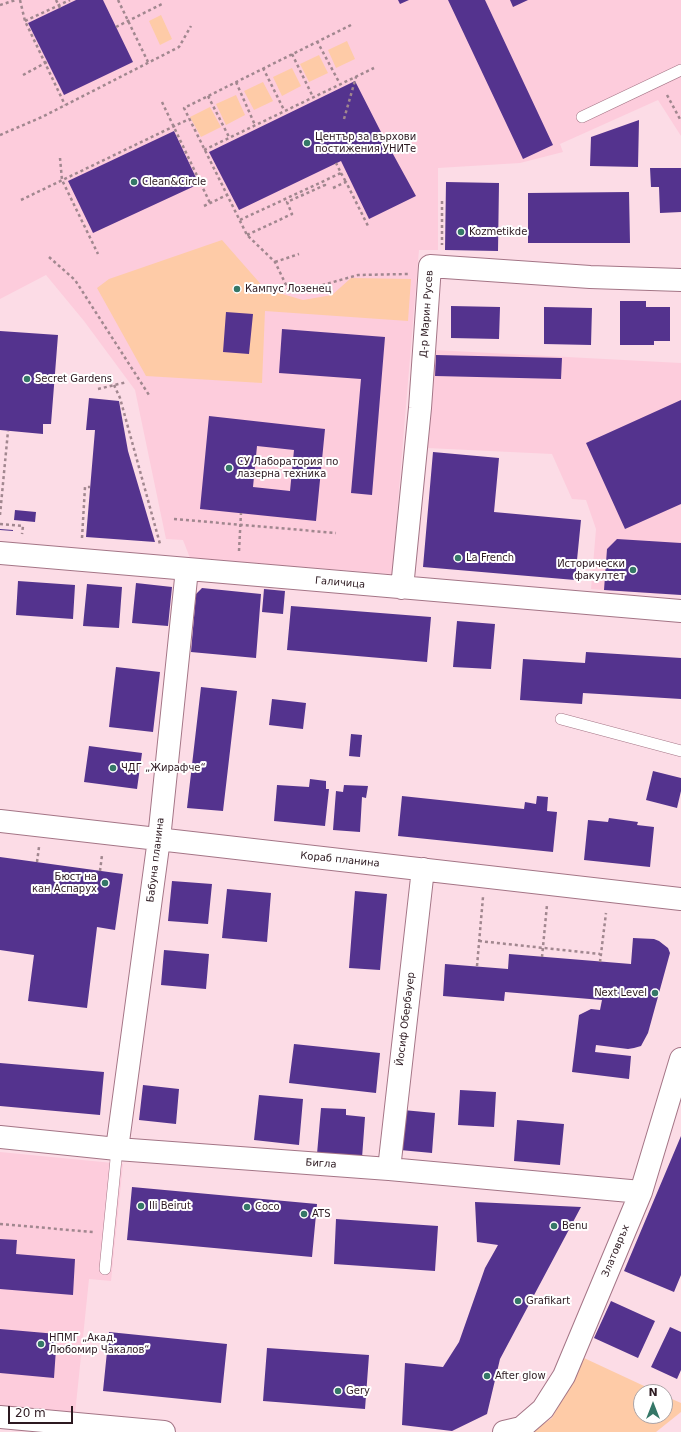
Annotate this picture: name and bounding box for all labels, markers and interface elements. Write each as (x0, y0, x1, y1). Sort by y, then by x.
place label: Център за върхови постижения УНИТе (315, 131, 416, 154)
marker: Център за върхови постижения УНИТе (302, 138, 312, 148)
place label: Clean&Circle (142, 176, 206, 188)
marker: Clean&Circle (129, 177, 139, 187)
place label: Kozmetikde (469, 226, 527, 238)
marker: Kozmetikde (456, 227, 466, 237)
street label: Д-р Марин Русев (418, 270, 436, 358)
place label: Кампус Лозенец (245, 283, 332, 295)
marker: Кампус Лозенец (232, 284, 242, 294)
place label: Secret Gardens (35, 373, 112, 385)
marker: Secret Gardens (22, 374, 32, 384)
place label: СУ Лаборатория по лазерна техника (237, 456, 338, 480)
marker: СУ Лаборатория по лазерна техника (224, 463, 234, 473)
place label: La French (466, 552, 514, 564)
marker: La French (453, 553, 463, 563)
place label: Исторически факултет (557, 558, 625, 582)
marker: Исторически факултет (628, 565, 638, 575)
street label: Галичица (314, 575, 366, 591)
place label: ЧДГ „Жирафче“ (121, 762, 206, 774)
marker: ЧДГ „Жирафче“ (108, 763, 118, 773)
street label: Бабуна планина (145, 817, 167, 903)
street label: Кораб планина (300, 850, 380, 870)
place label: Бюст на кан Аспарух (32, 871, 97, 894)
marker: Бюст на кан Аспарух (100, 878, 110, 888)
street label: Йосиф Обербауер (394, 971, 418, 1067)
place label: Next Level (594, 987, 647, 999)
marker: Next Level (650, 988, 660, 998)
street label: Бигла (305, 1157, 337, 1171)
place label: Ili Beirut (149, 1200, 191, 1212)
marker: Ili Beirut (136, 1201, 146, 1211)
place label: Coco (255, 1201, 280, 1213)
marker: Coco (242, 1202, 252, 1212)
place label: ATS (312, 1208, 331, 1220)
marker: ATS (299, 1209, 309, 1219)
place label: Benu (562, 1220, 588, 1232)
marker: Benu (549, 1221, 559, 1231)
street label: Златовръх (600, 1223, 632, 1279)
place label: Grafikart (526, 1295, 570, 1307)
marker: Grafikart (513, 1296, 523, 1306)
place label: НПМГ „Акад. Любомир Чакалов“ (49, 1332, 150, 1356)
marker: НПМГ „Акад. Любомир Чакалов“ (36, 1339, 46, 1349)
place label: After glow (495, 1370, 546, 1382)
marker: After glow (482, 1371, 492, 1381)
north arrow (633, 1384, 673, 1424)
place label: Gery (346, 1385, 370, 1397)
marker: Gery (333, 1386, 343, 1396)
text: N (648, 1386, 658, 1399)
scale bar (10, 1398, 75, 1424)
text: 20 m (15, 1406, 46, 1420)

